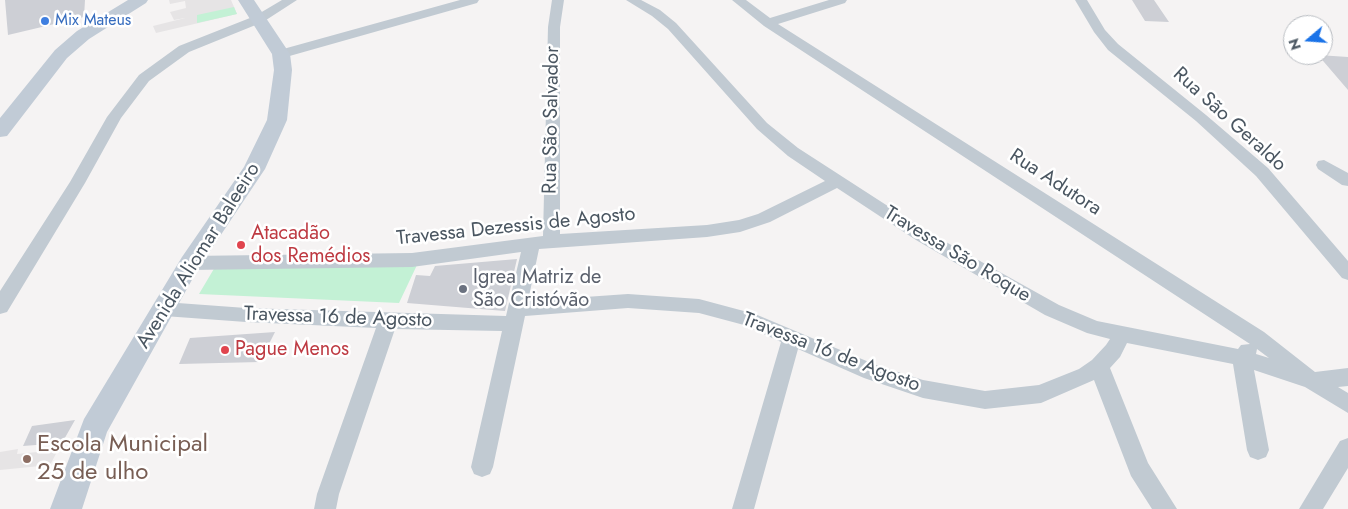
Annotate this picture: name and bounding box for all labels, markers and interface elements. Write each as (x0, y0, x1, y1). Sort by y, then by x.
place label: Mix Mateus (55, 11, 131, 31)
marker: Mix Mateus (39, 15, 51, 27)
north arrow (1283, 15, 1333, 65)
text: N (1283, 36, 1306, 53)
street label: Rua São Salvador (539, 46, 565, 194)
street label: Rua São Geraldo (1167, 63, 1291, 177)
street label: Rua Adutora (1005, 144, 1105, 222)
street label: Avenida Aliomar Baleeiro (132, 159, 266, 353)
street label: Travessa São Roque (879, 202, 1035, 308)
street label: Travessa Dezessis de Agosto (396, 203, 636, 251)
place label: Atacadão dos Remédios (251, 222, 370, 269)
marker: Atacadão dos Remédios (235, 239, 247, 251)
place label: Igrea Matriz de São Cristóvão (473, 266, 601, 313)
marker: Igrea Matriz de São Cristóvão (457, 283, 469, 295)
street label: Travessa 16 de Agosto (244, 303, 432, 333)
street label: Travessa 16 de Agosto (739, 308, 923, 398)
place label: Pague Menos (235, 338, 349, 362)
marker: Pague Menos (219, 344, 231, 356)
place label: Escola Municipal 25 de ulho (37, 431, 208, 487)
marker: Escola Municipal 25 de ulho (21, 453, 33, 465)

